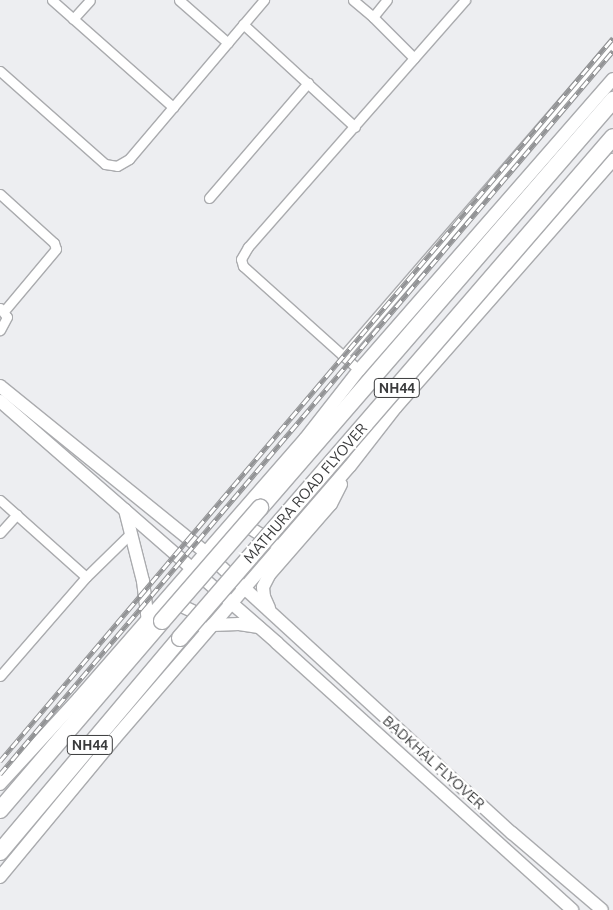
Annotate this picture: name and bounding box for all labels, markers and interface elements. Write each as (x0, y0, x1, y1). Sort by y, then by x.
road number: NH44 (373, 376, 421, 399)
street label: MATHURA ROAD FLYOVER (239, 419, 371, 567)
street label: BADKHAL FLYOVER (379, 711, 489, 813)
road number: NH44 (66, 734, 114, 756)

